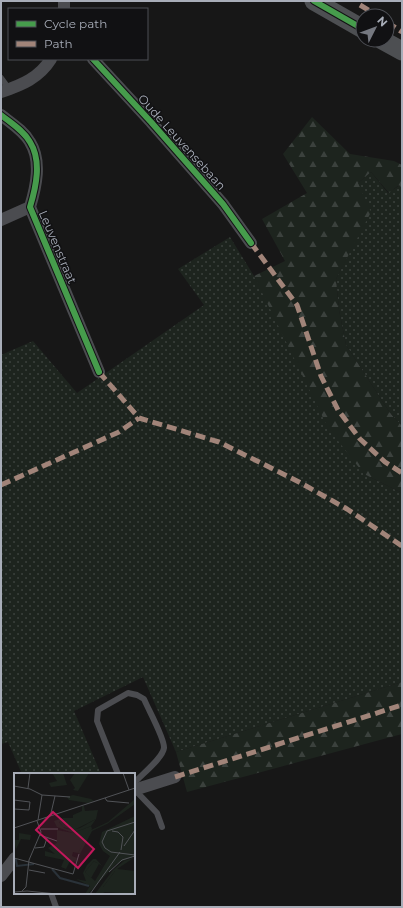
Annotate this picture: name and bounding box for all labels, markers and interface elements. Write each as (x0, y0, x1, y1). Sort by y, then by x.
legend (8, 8, 148, 60)
north arrow (355, 8, 395, 48)
text: N (374, 13, 391, 29)
text: Cycle path (44, 16, 107, 31)
text: Path (44, 36, 73, 51)
street label: Oude Leuvensebaan (135, 91, 229, 193)
street label: Leuvenstraat (36, 208, 80, 286)
inset map (14, 773, 135, 894)

